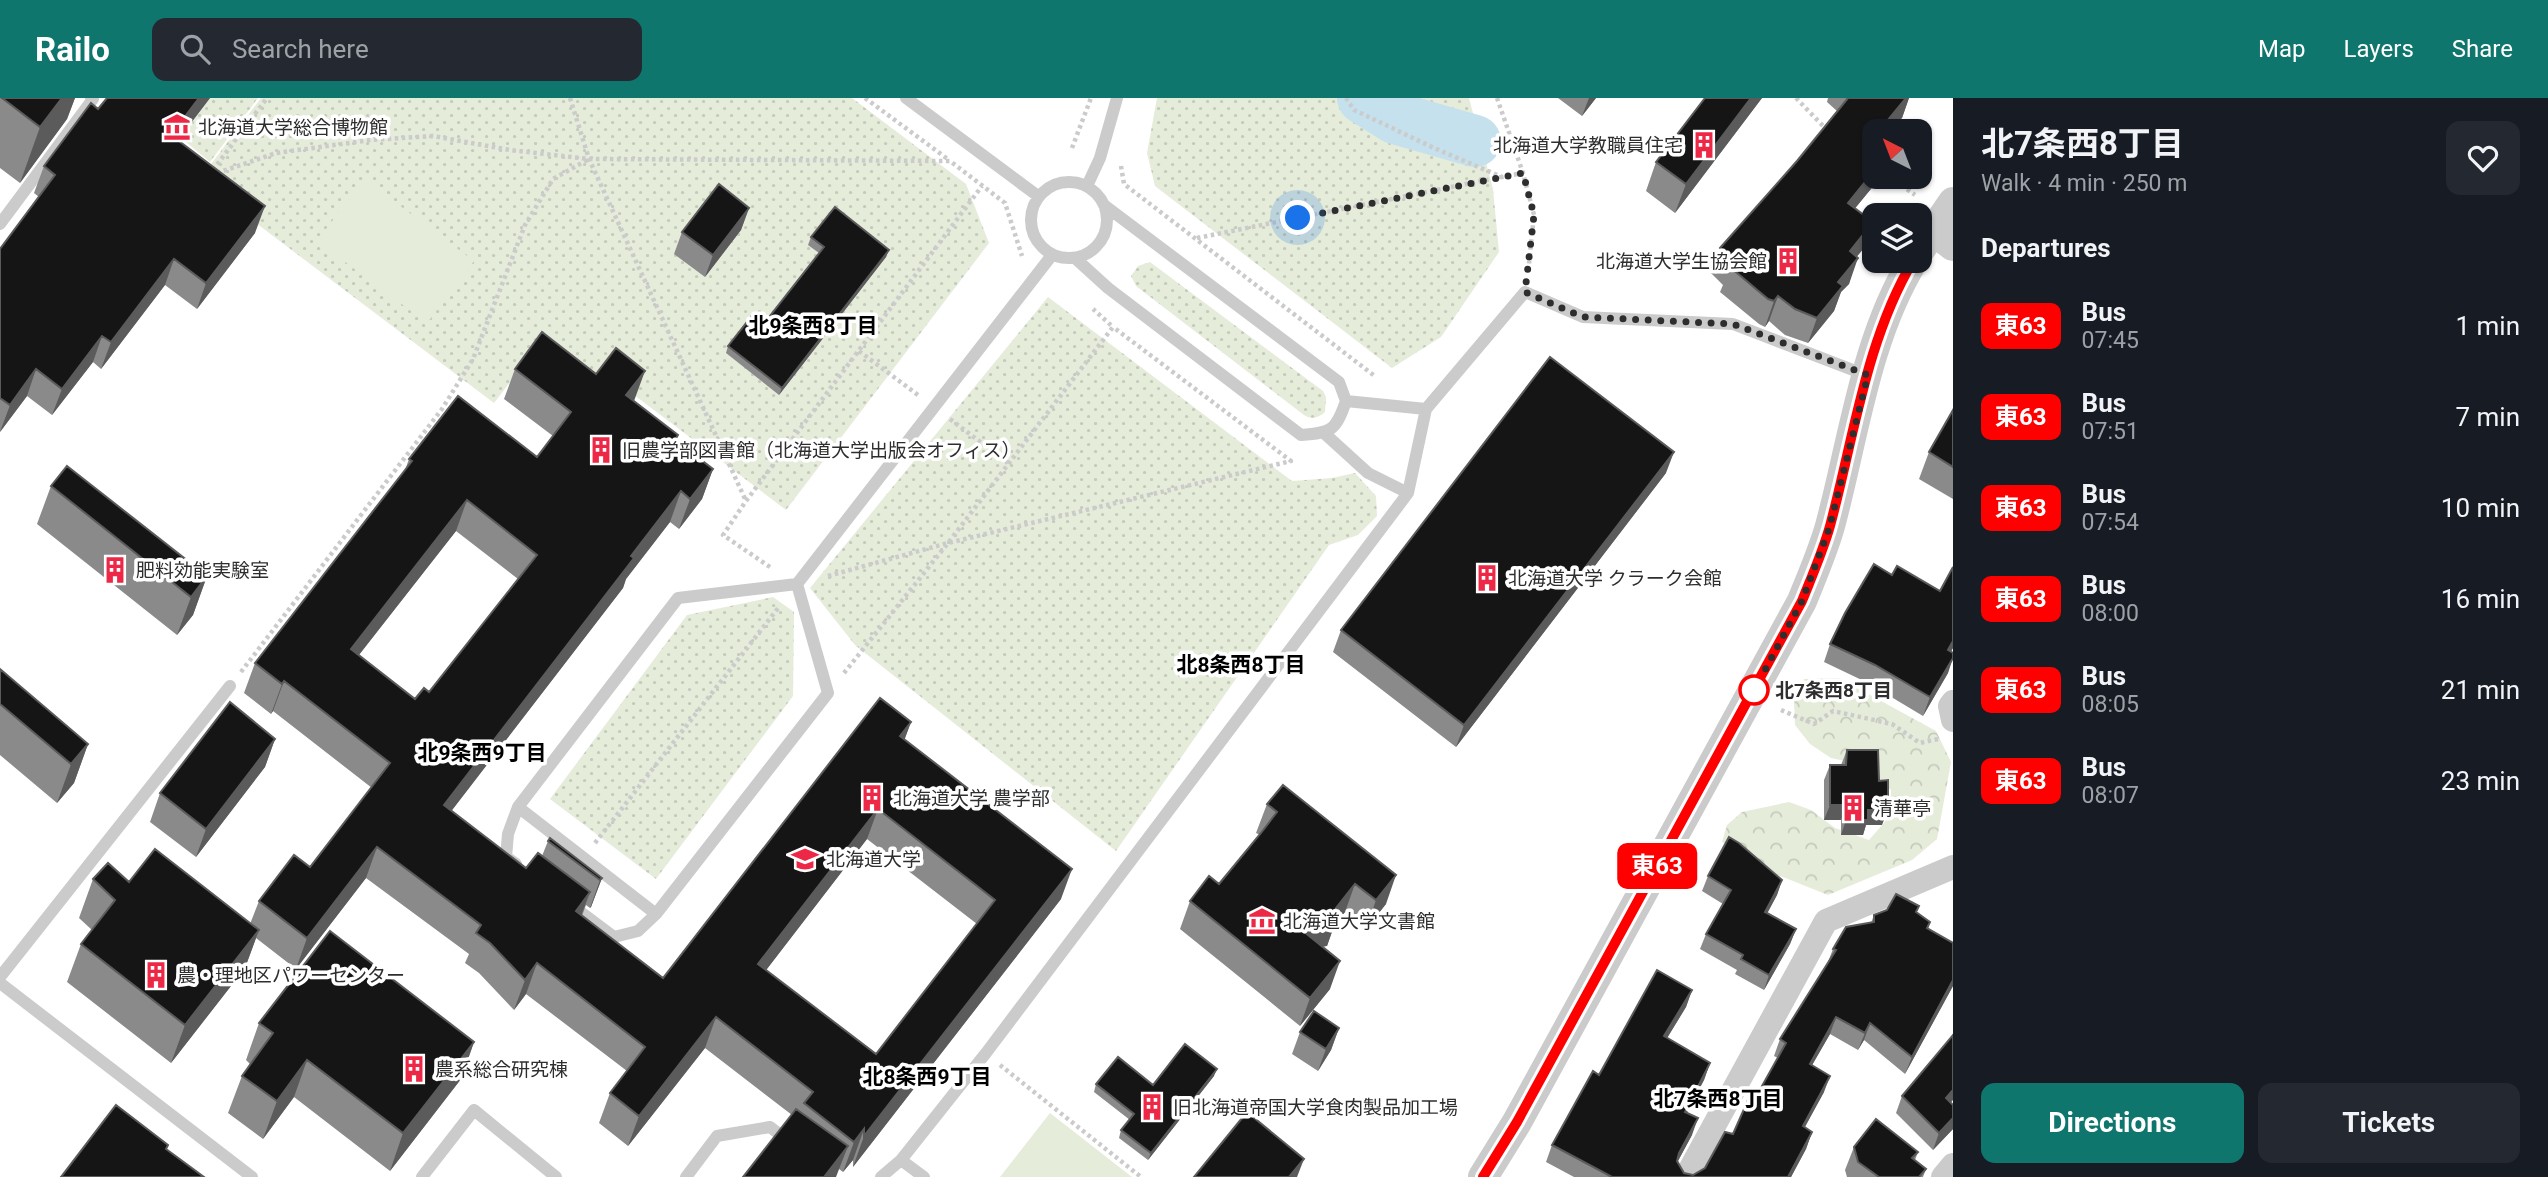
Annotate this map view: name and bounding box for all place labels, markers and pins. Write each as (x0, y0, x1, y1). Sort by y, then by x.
museum icon: 北海道大学総合博物館 (162, 112, 192, 142)
place label: 北海道大学総合博物館 (198, 116, 388, 139)
building icon: 北海道大学教職員住宅 (1689, 130, 1719, 160)
place label: 北海道大学教職員住宅 (1493, 134, 1683, 157)
building icon: 北海道大学生協会館 (1773, 246, 1803, 276)
place label: 北海道大学生協会館 (1596, 250, 1767, 273)
building icon: 旧農学部図書館（北海道大学出版会オフィス） (586, 435, 616, 465)
place label: 旧農学部図書館（北海道大学出版会オフィス） (622, 439, 1021, 462)
building icon: 肥料効能実験室 (100, 555, 130, 585)
place label: 肥料効能実験室 (136, 559, 269, 582)
building icon: 北海道大学 クラーク会館 (1472, 563, 1502, 593)
place label: 北海道大学 クラーク会館 (1508, 567, 1722, 590)
marker: 北7条西8丁目 (1739, 675, 1769, 705)
place label: 北7条西8丁目 (1775, 679, 1892, 702)
building icon: 北海道大学 農学部 (857, 783, 887, 813)
place label: 北海道大学 農学部 (893, 787, 1050, 810)
building icon: 清華亭 (1838, 793, 1868, 823)
place label: 清華亭 (1874, 797, 1931, 820)
school or university icon: 北海道大学 (790, 844, 820, 874)
place label: 北海道大学 (826, 848, 921, 871)
museum icon: 北海道大学文書館 (1247, 906, 1277, 936)
place label: 北海道大学文書館 (1283, 910, 1435, 933)
building icon: 農・理地区パワーセンター (141, 960, 171, 990)
place label: 農・理地区パワーセンター (177, 964, 405, 987)
building icon: 農系総合研究棟 (399, 1054, 429, 1084)
place label: 農系総合研究棟 (435, 1058, 568, 1081)
building icon: 旧北海道帝国大学食肉製品加工場 (1137, 1092, 1167, 1122)
place label: 旧北海道帝国大学食肉製品加工場 (1173, 1096, 1458, 1119)

